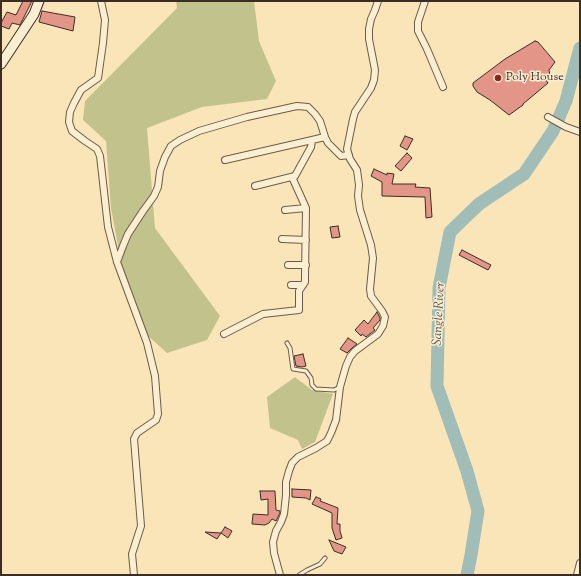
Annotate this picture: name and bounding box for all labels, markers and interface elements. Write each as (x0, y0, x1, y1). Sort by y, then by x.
place label: Poly House (506, 71, 564, 85)
marker: Poly House (493, 73, 503, 83)
water label: Sangle River (431, 282, 449, 346)

